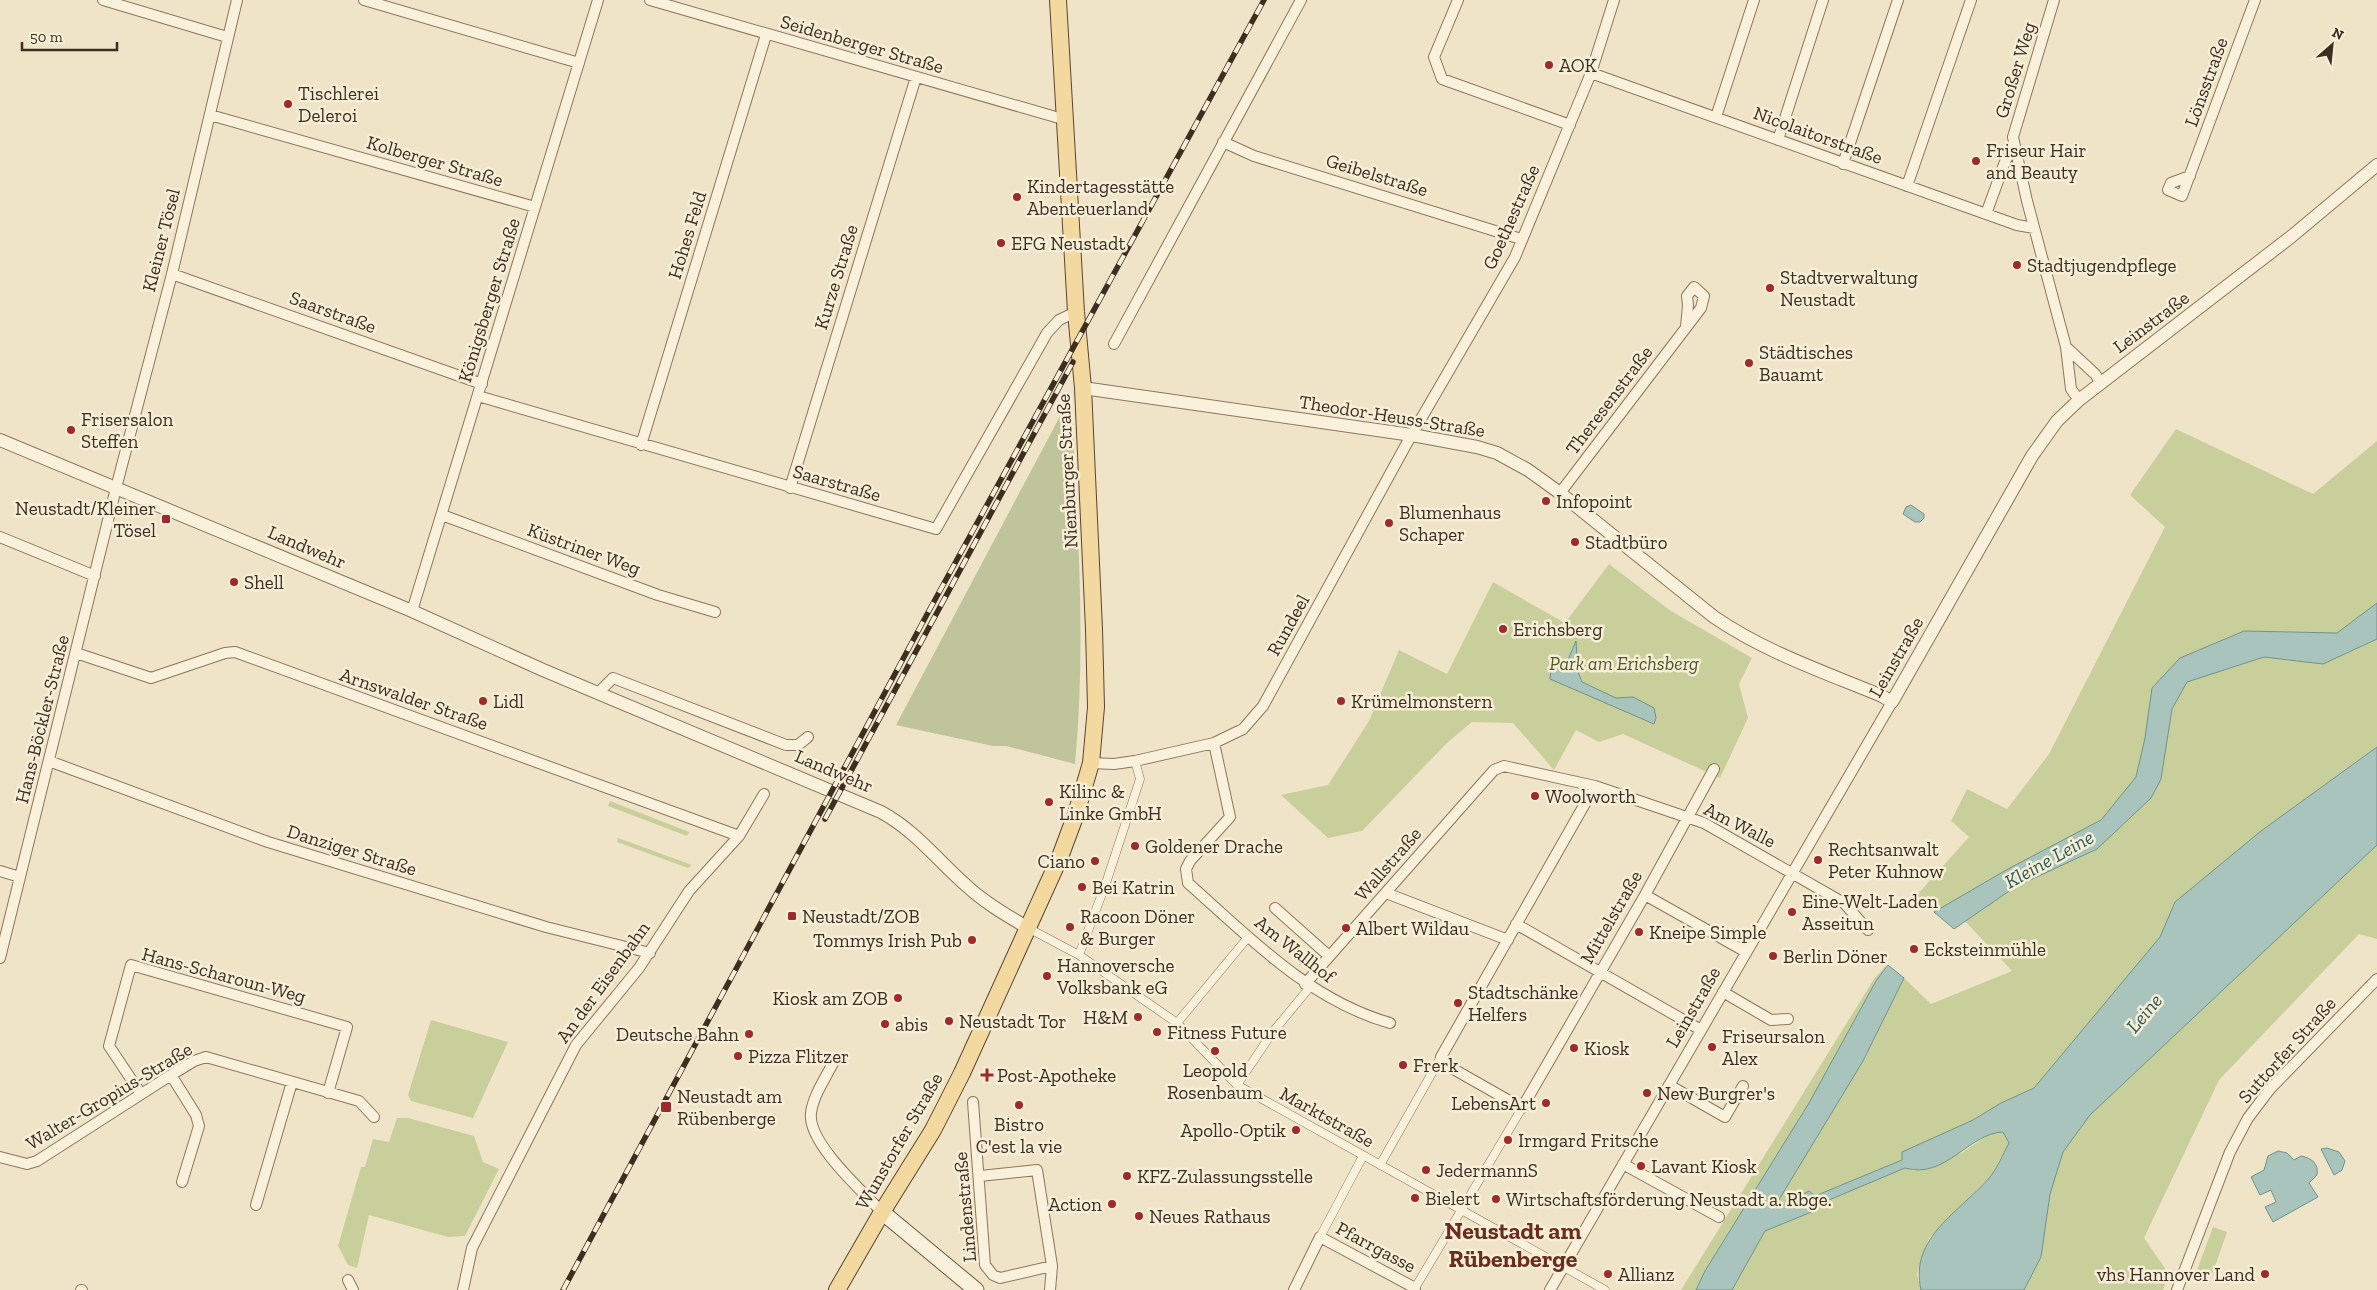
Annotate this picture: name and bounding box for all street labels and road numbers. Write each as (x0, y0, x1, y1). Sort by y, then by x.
street label: Seidenberger Straße (778, 10, 946, 78)
street label: Großer Weg (1989, 18, 2041, 121)
street label: Lönsstraße (2179, 34, 2233, 130)
street label: Nicolaitorstraße (1750, 101, 1886, 169)
street label: Kolberger Straße (364, 131, 506, 191)
street label: Geibelstraße (1323, 149, 1431, 201)
street label: Goethestraße (1478, 161, 1544, 273)
street label: Kleiner Tösel (137, 186, 185, 294)
street label: Hohes Feld (663, 188, 711, 282)
street label: Königsberger Straße (453, 215, 525, 385)
street label: Kurze Straße (809, 222, 863, 332)
street label: Saarstraße (287, 286, 379, 338)
street label: Leinstraße (2108, 286, 2194, 358)
street label: Theresenstraße (1561, 341, 1657, 459)
street label: Theodor-Heuss-Straße (1297, 390, 1487, 442)
street label: Nienburger Straße (1051, 393, 1083, 549)
street label: Saarstraße (790, 459, 884, 507)
street label: Küstriner Weg (524, 518, 644, 580)
street label: Landwehr (264, 520, 350, 574)
street label: Rundeel (1262, 590, 1314, 660)
street label: Leinstraße (1864, 613, 1928, 701)
street label: Hans-Böckler-Straße (10, 632, 74, 806)
street label: Arnswalder Straße (337, 663, 491, 735)
street label: Landwehr (791, 744, 877, 798)
street label: Am Walle (1700, 797, 1780, 853)
street label: Danziger Straße (284, 819, 420, 881)
street label: Wallstraße (1350, 822, 1426, 906)
street label: Mittelstraße (1575, 866, 1647, 968)
street label: Am Wallhof (1250, 911, 1341, 989)
street label: An der Eisenbahn (551, 917, 655, 1047)
street label: Hans-Scharoun-Weg (139, 942, 309, 1008)
street label: Leinstraße (1661, 963, 1725, 1051)
street label: Suttorfer Straße (2233, 992, 2341, 1108)
street label: Walter-Gropius-Straße (22, 1037, 196, 1155)
street label: Wunstorfer Straße (850, 1068, 948, 1214)
street label: Marktstraße (1276, 1082, 1378, 1152)
street label: Lindenstraße (949, 1151, 981, 1263)
street label: Pfarrgasse (1332, 1216, 1420, 1278)

